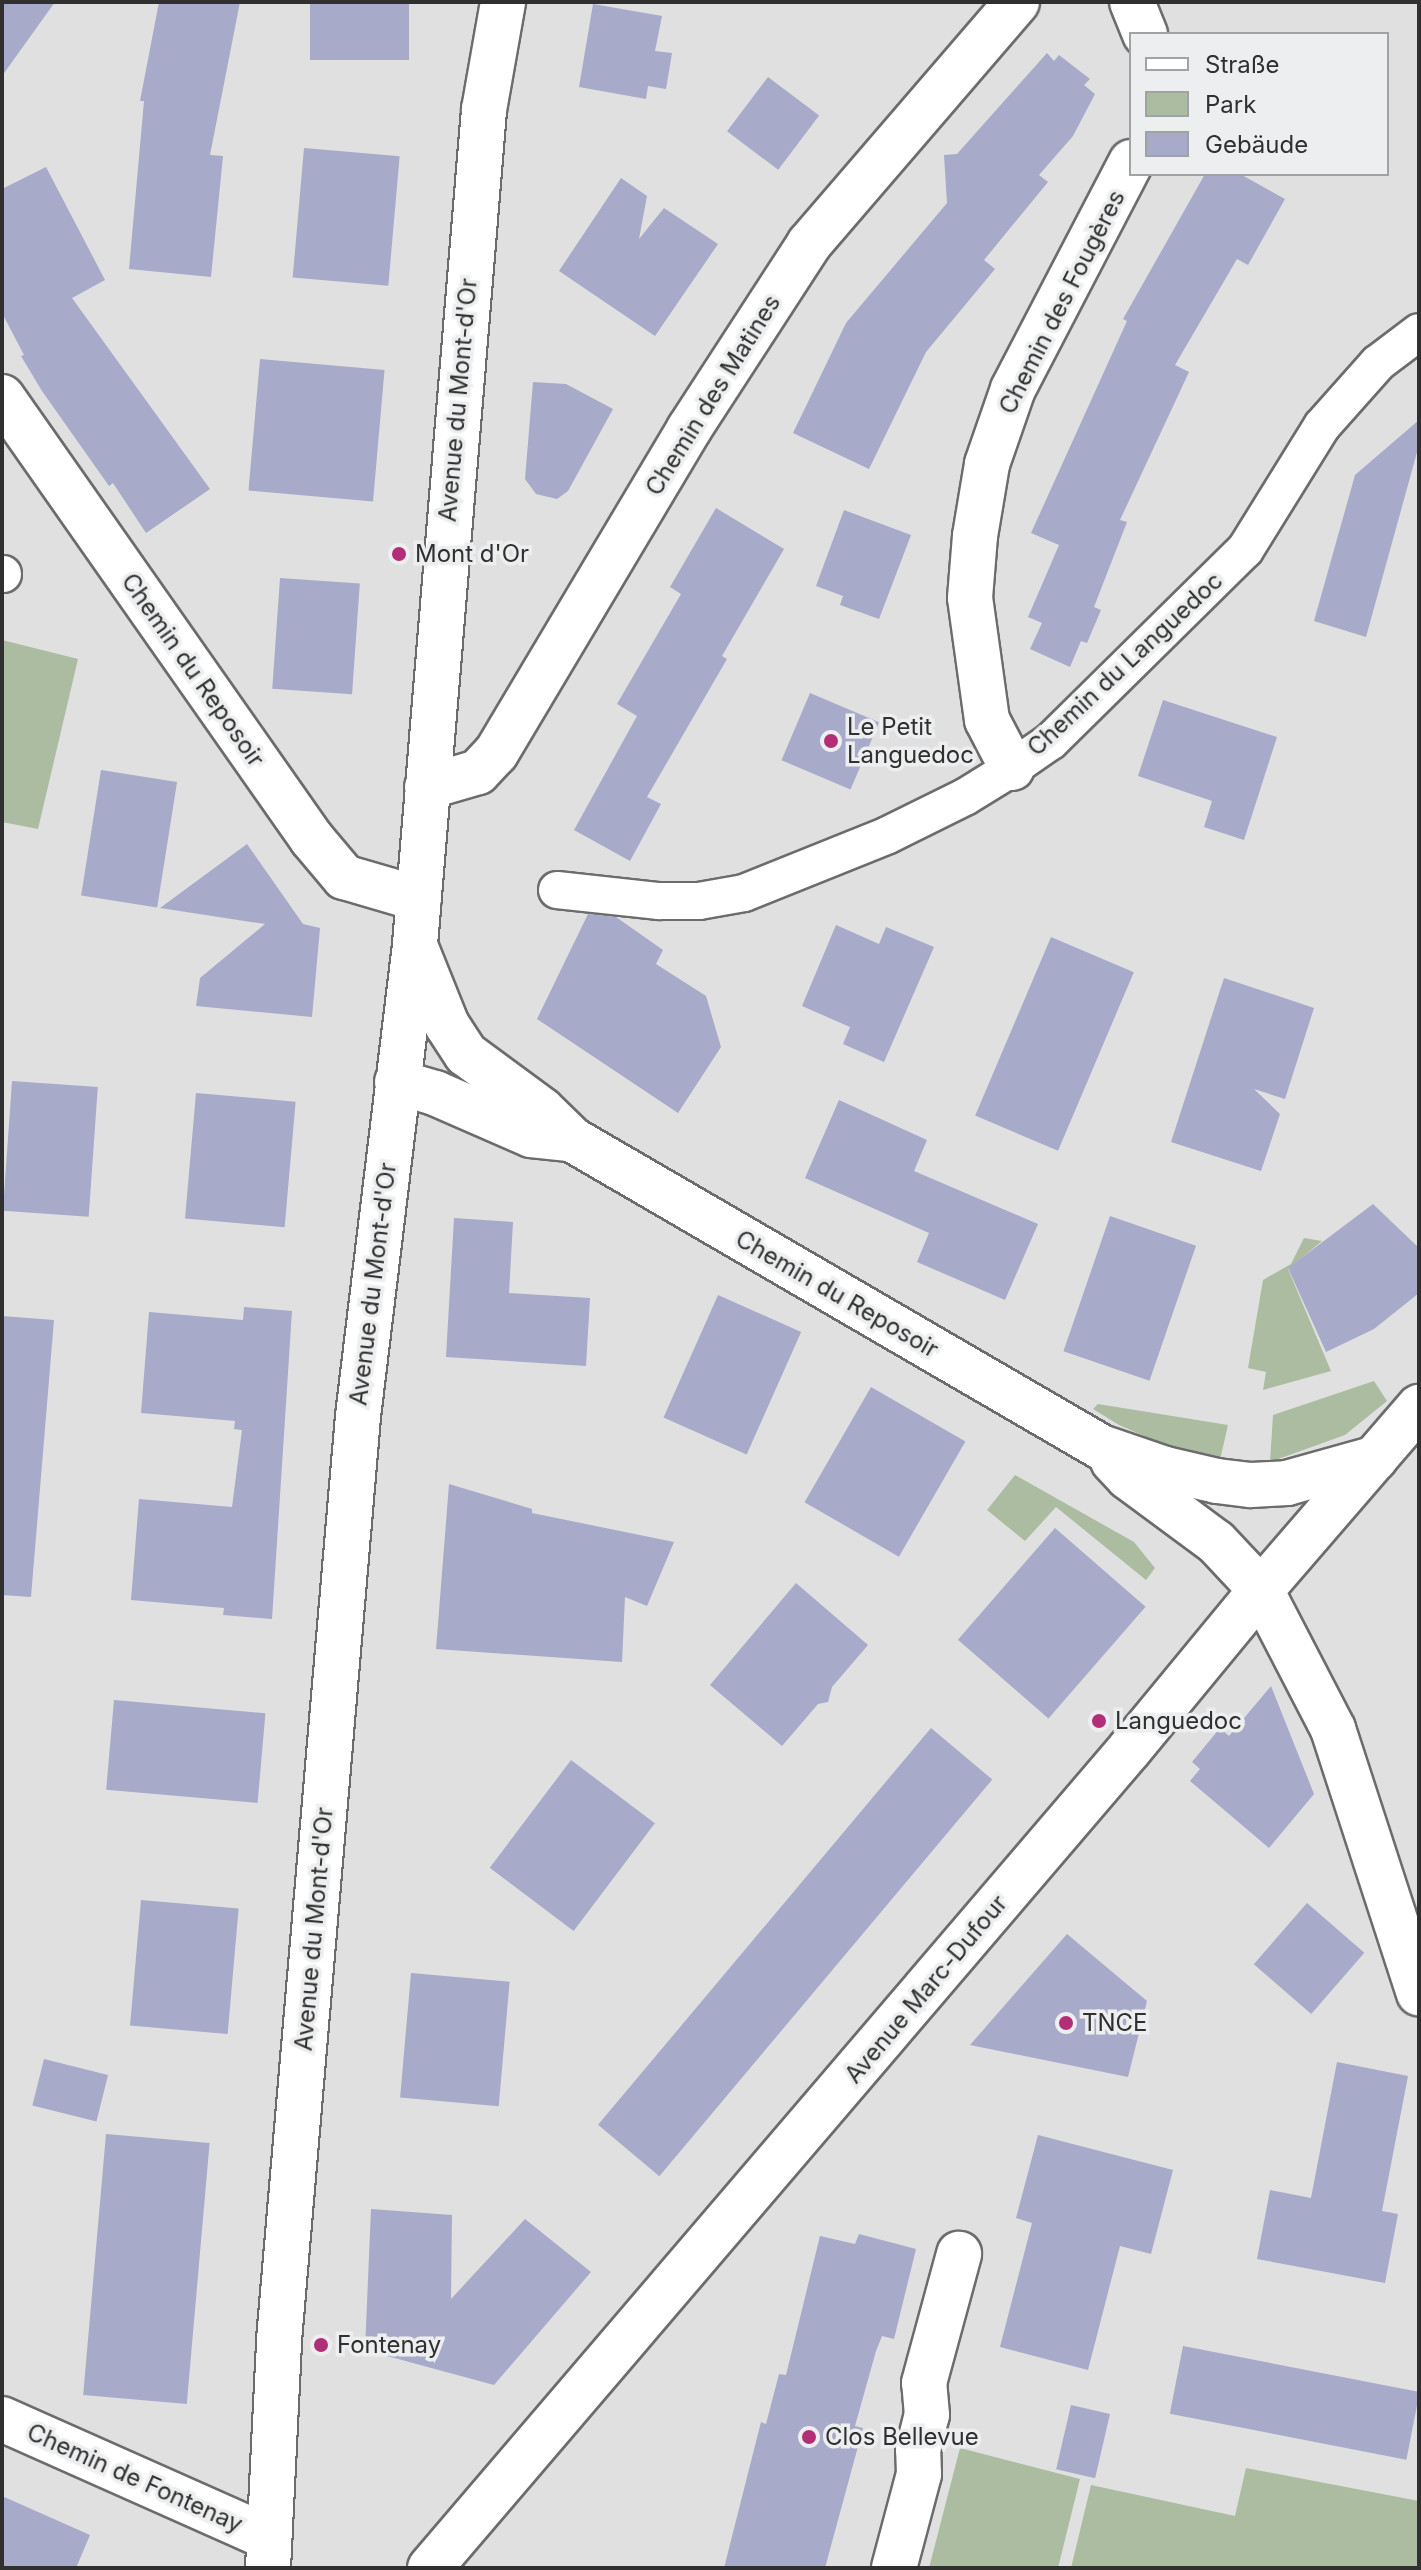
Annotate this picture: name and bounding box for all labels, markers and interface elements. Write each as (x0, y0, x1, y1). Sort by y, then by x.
legend (1129, 32, 1389, 176)
text: Straße (1205, 50, 1280, 79)
text: Park (1205, 90, 1256, 119)
text: Gebäude (1205, 130, 1308, 159)
street label: Chemin des Fougères (993, 185, 1131, 419)
street label: Avenue du Mont-d'Or (433, 277, 483, 523)
street label: Chemin des Matines (640, 289, 786, 501)
place label: Mont d'Or (415, 540, 529, 568)
marker: Mont d'Or (390, 545, 408, 563)
street label: Chemin du Languedoc (1022, 566, 1228, 762)
street label: Chemin du Reposoir (115, 568, 271, 772)
place label: Le Petit Languedoc (847, 713, 974, 769)
marker: Le Petit Languedoc (822, 732, 840, 750)
street label: Avenue du Mont-d'Or (344, 1161, 402, 1407)
street label: Chemin du Reposoir (731, 1224, 943, 1364)
place label: Languedoc (1115, 1707, 1242, 1735)
marker: Languedoc (1090, 1712, 1108, 1730)
street label: Avenue du Mont-d'Or (289, 1806, 339, 2052)
street label: Avenue Marc-Dufour (839, 1889, 1013, 2089)
place label: TNCE (1082, 2009, 1148, 2037)
marker: TNCE (1057, 2014, 1075, 2032)
place label: Fontenay (337, 2331, 441, 2359)
marker: Fontenay (312, 2336, 330, 2354)
street label: Chemin de Fontenay (23, 2417, 247, 2539)
place label: Clos Bellevue (825, 2423, 979, 2451)
marker: Clos Bellevue (800, 2428, 818, 2446)

